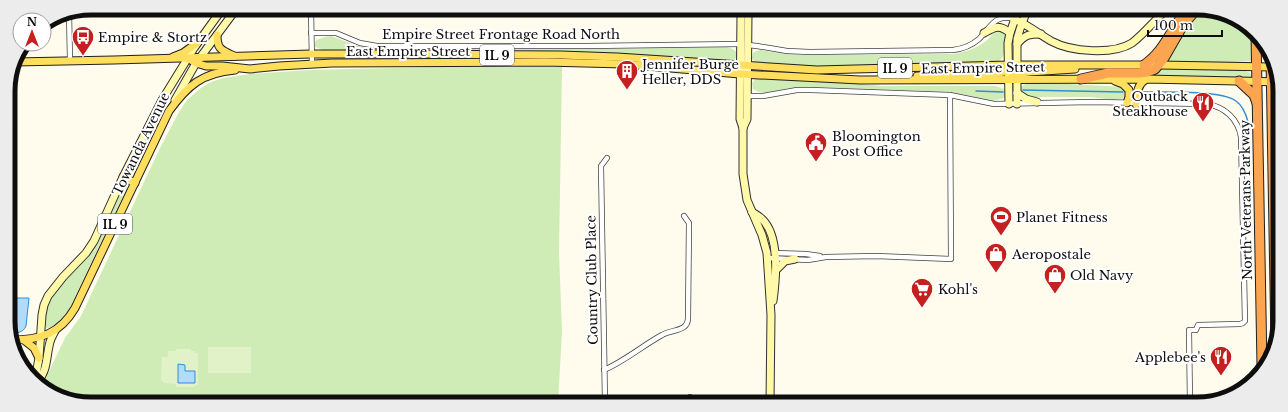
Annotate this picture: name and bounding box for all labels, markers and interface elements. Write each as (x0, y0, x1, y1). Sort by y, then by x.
north arrow (12, 12, 52, 52)
scale bar (1148, 12, 1222, 38)
text: N (27, 15, 38, 29)
text: 100 m (1154, 18, 1193, 33)
bus stop icon: Empire & Stortz (70, 24, 96, 57)
street label: Empire Street Frontage Road North (382, 26, 620, 43)
place label: Empire & Stortz (98, 29, 207, 46)
street label: East Empire Street (346, 43, 470, 60)
road number: IL 9 (480, 45, 514, 65)
place label: Jennifer Burge Heller, DDS (640, 56, 739, 88)
building icon: Jennifer Burge Heller, DDS (614, 58, 640, 91)
road number: IL 9 (878, 58, 912, 78)
street label: East Empire Street (921, 58, 1045, 78)
place label: Outback Steakhouse (1113, 88, 1188, 120)
street label: Towanda Avenue (109, 90, 173, 198)
restaurant icon: Outback Steakhouse (1190, 90, 1216, 123)
street label: North Veterans Parkway (1236, 119, 1256, 280)
place label: Bloomington Post Office (832, 128, 921, 160)
public building icon: Bloomington Post Office (803, 130, 829, 163)
sports icon: Planet Fitness (988, 204, 1014, 237)
place label: Planet Fitness (1016, 209, 1108, 226)
road number: IL 9 (98, 214, 132, 234)
street label: Country Club Place (582, 215, 602, 345)
shop icon: Aeropostale (983, 241, 1009, 274)
place label: Aeropostale (1011, 246, 1091, 263)
shop icon: Old Navy (1042, 262, 1068, 295)
place label: Old Navy (1070, 267, 1134, 284)
supermarket icon: Kohl's (909, 276, 935, 309)
place label: Kohl's (938, 281, 978, 298)
restaurant icon: Applebee's (1208, 344, 1234, 377)
place label: Applebee's (1134, 349, 1206, 366)

